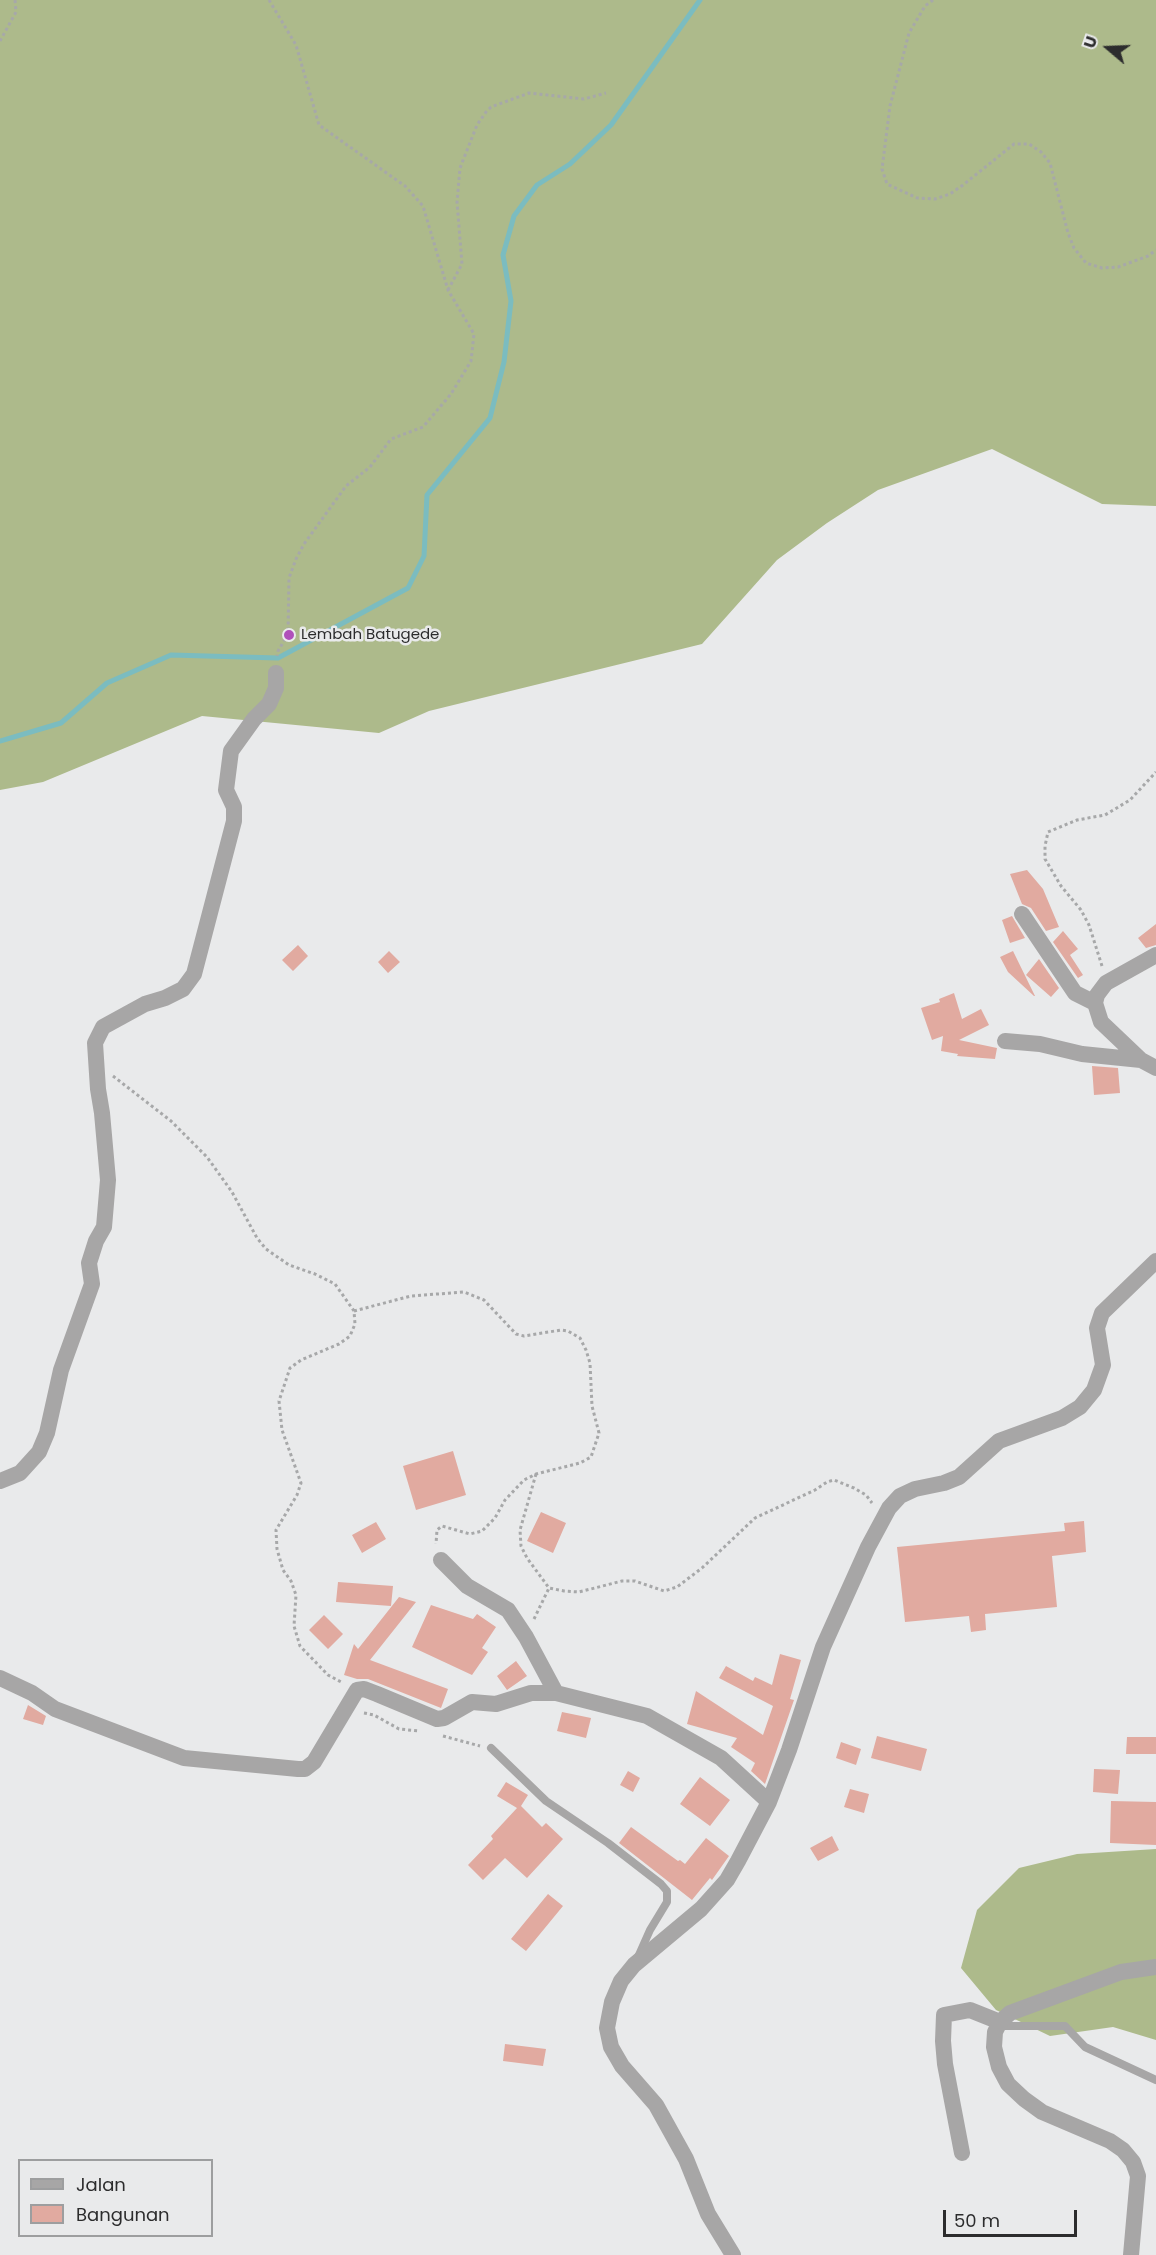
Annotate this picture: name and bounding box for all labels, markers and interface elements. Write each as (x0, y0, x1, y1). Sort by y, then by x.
north arrow (1078, 18, 1138, 78)
text: U (1078, 33, 1103, 51)
place label: Lembah Batugede (301, 626, 439, 644)
marker: Lembah Batugede (282, 628, 296, 642)
legend (18, 2159, 213, 2237)
text: Jalan (76, 2172, 126, 2197)
scale bar (946, 2198, 1080, 2236)
text: Bangunan (76, 2202, 170, 2227)
text: 50 m (954, 2208, 1000, 2233)

